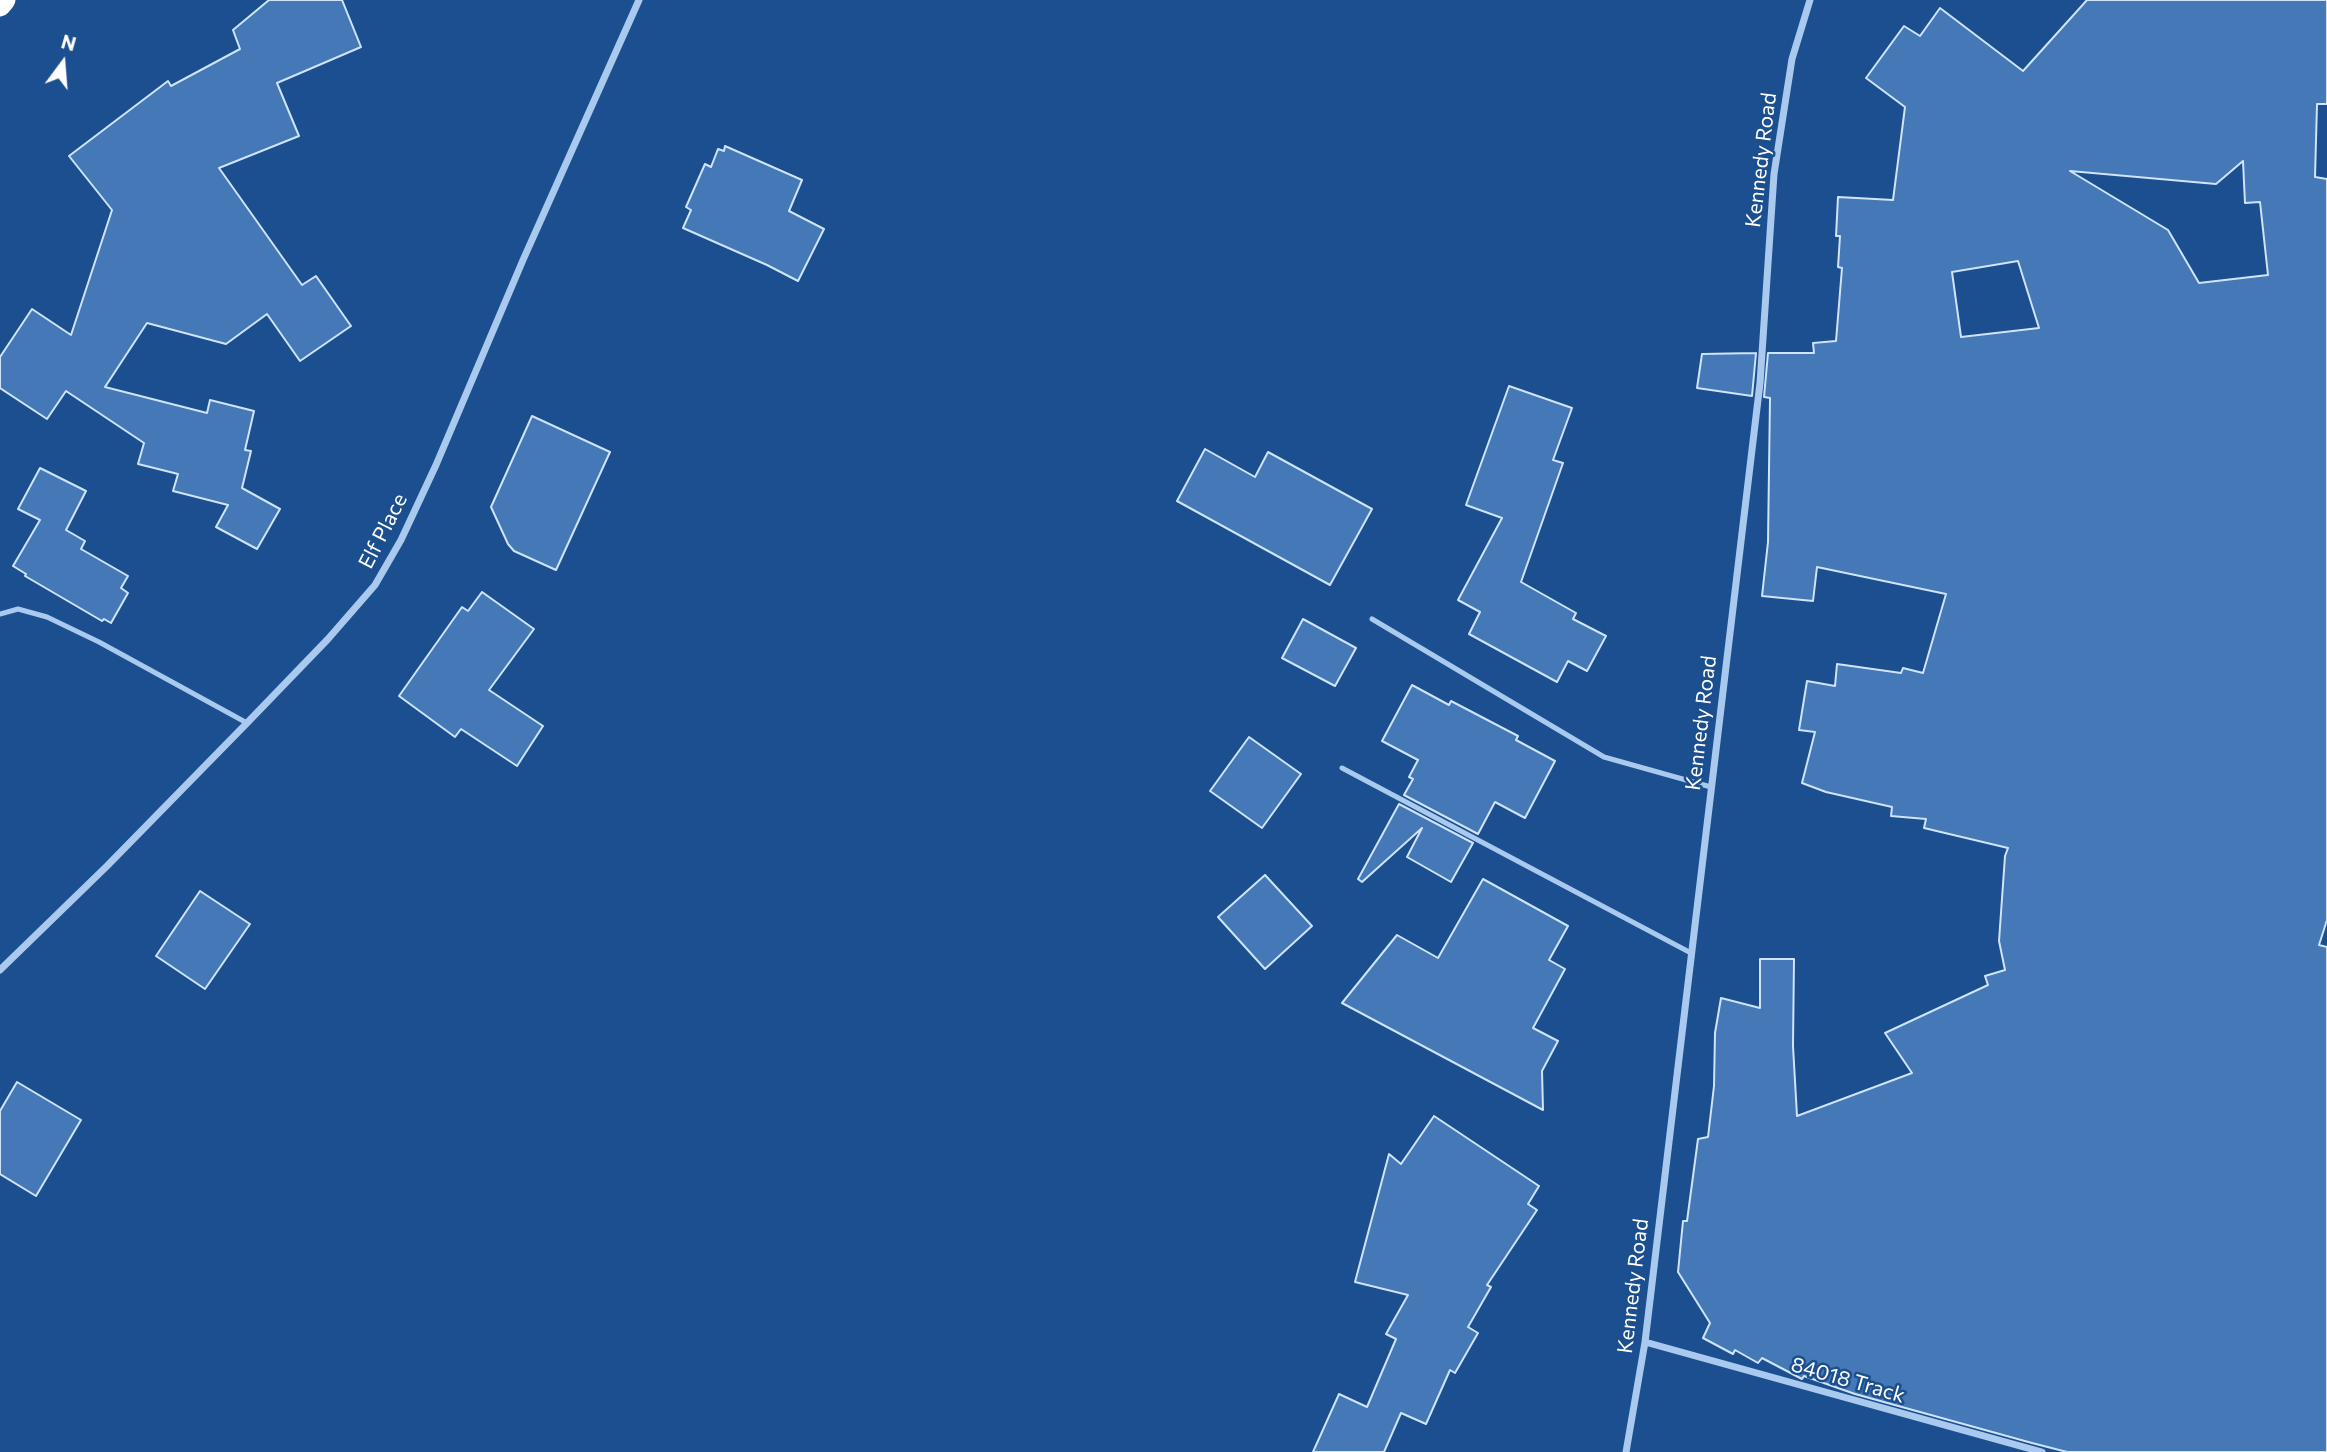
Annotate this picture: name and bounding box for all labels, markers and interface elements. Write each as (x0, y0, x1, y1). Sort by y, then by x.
north arrow (28, 28, 98, 98)
text: N (59, 29, 79, 55)
street label: Kennedy Road (1740, 91, 1782, 229)
street label: Elf Place (353, 489, 413, 573)
street label: Kennedy Road (1680, 654, 1722, 792)
street label: Kennedy Road (1612, 1217, 1654, 1355)
street label: 84018 Track (1788, 1352, 1908, 1408)

